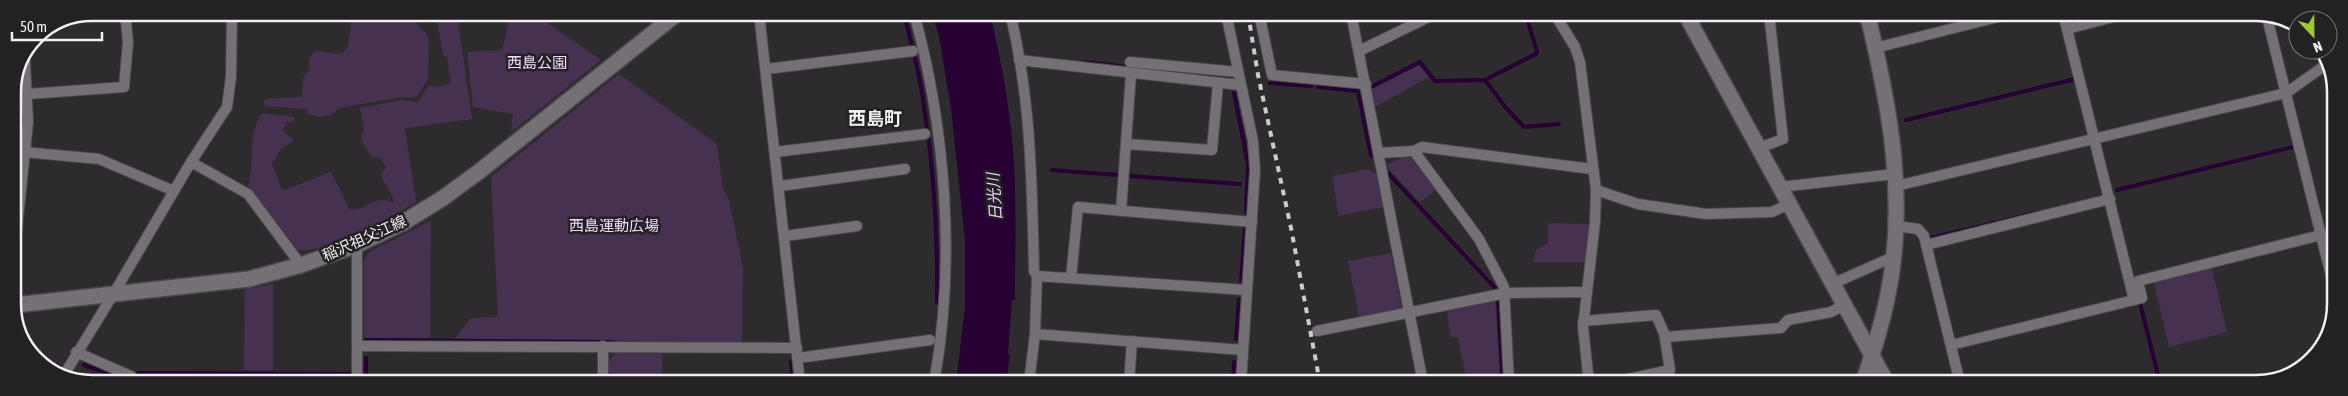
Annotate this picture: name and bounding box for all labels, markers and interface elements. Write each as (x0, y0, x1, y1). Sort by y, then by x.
scale bar (12, 10, 102, 42)
north arrow (2288, 10, 2338, 60)
text: 50 m (20, 18, 47, 35)
text: N (2311, 38, 2325, 56)
park label: 西島公園 (507, 54, 567, 71)
district label: 西島町 (848, 108, 902, 129)
water label: 日光川 (983, 170, 1005, 222)
street label: 稲沢祖父江線 (319, 212, 409, 264)
park label: 西島運動広場 (569, 217, 659, 234)

